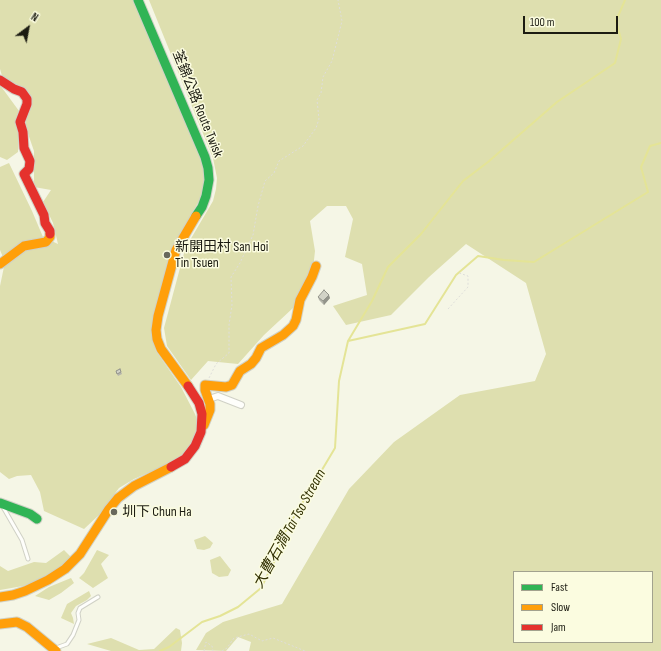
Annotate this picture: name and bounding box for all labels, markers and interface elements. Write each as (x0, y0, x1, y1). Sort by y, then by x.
north arrow (8, 8, 48, 48)
scale bar (525, 8, 620, 34)
text: N (29, 10, 41, 24)
text: 100 m (530, 15, 555, 30)
street label: 荃錦公路 Route Twisk (168, 48, 226, 160)
place label: 新開田村 San Hoi Tin Tsuen (175, 239, 268, 272)
marker: 新開田村 San Hoi Tin Tsuen (162, 250, 172, 260)
water label: 大曹石澗 Tai Tso Stream (250, 466, 330, 592)
place label: 圳下 Chun Ha (122, 504, 192, 520)
marker: 圳下 Chun Ha (109, 507, 119, 517)
legend (513, 571, 653, 643)
text: Fast (551, 580, 568, 595)
text: Slow (551, 600, 570, 615)
text: Jam (551, 620, 566, 635)

